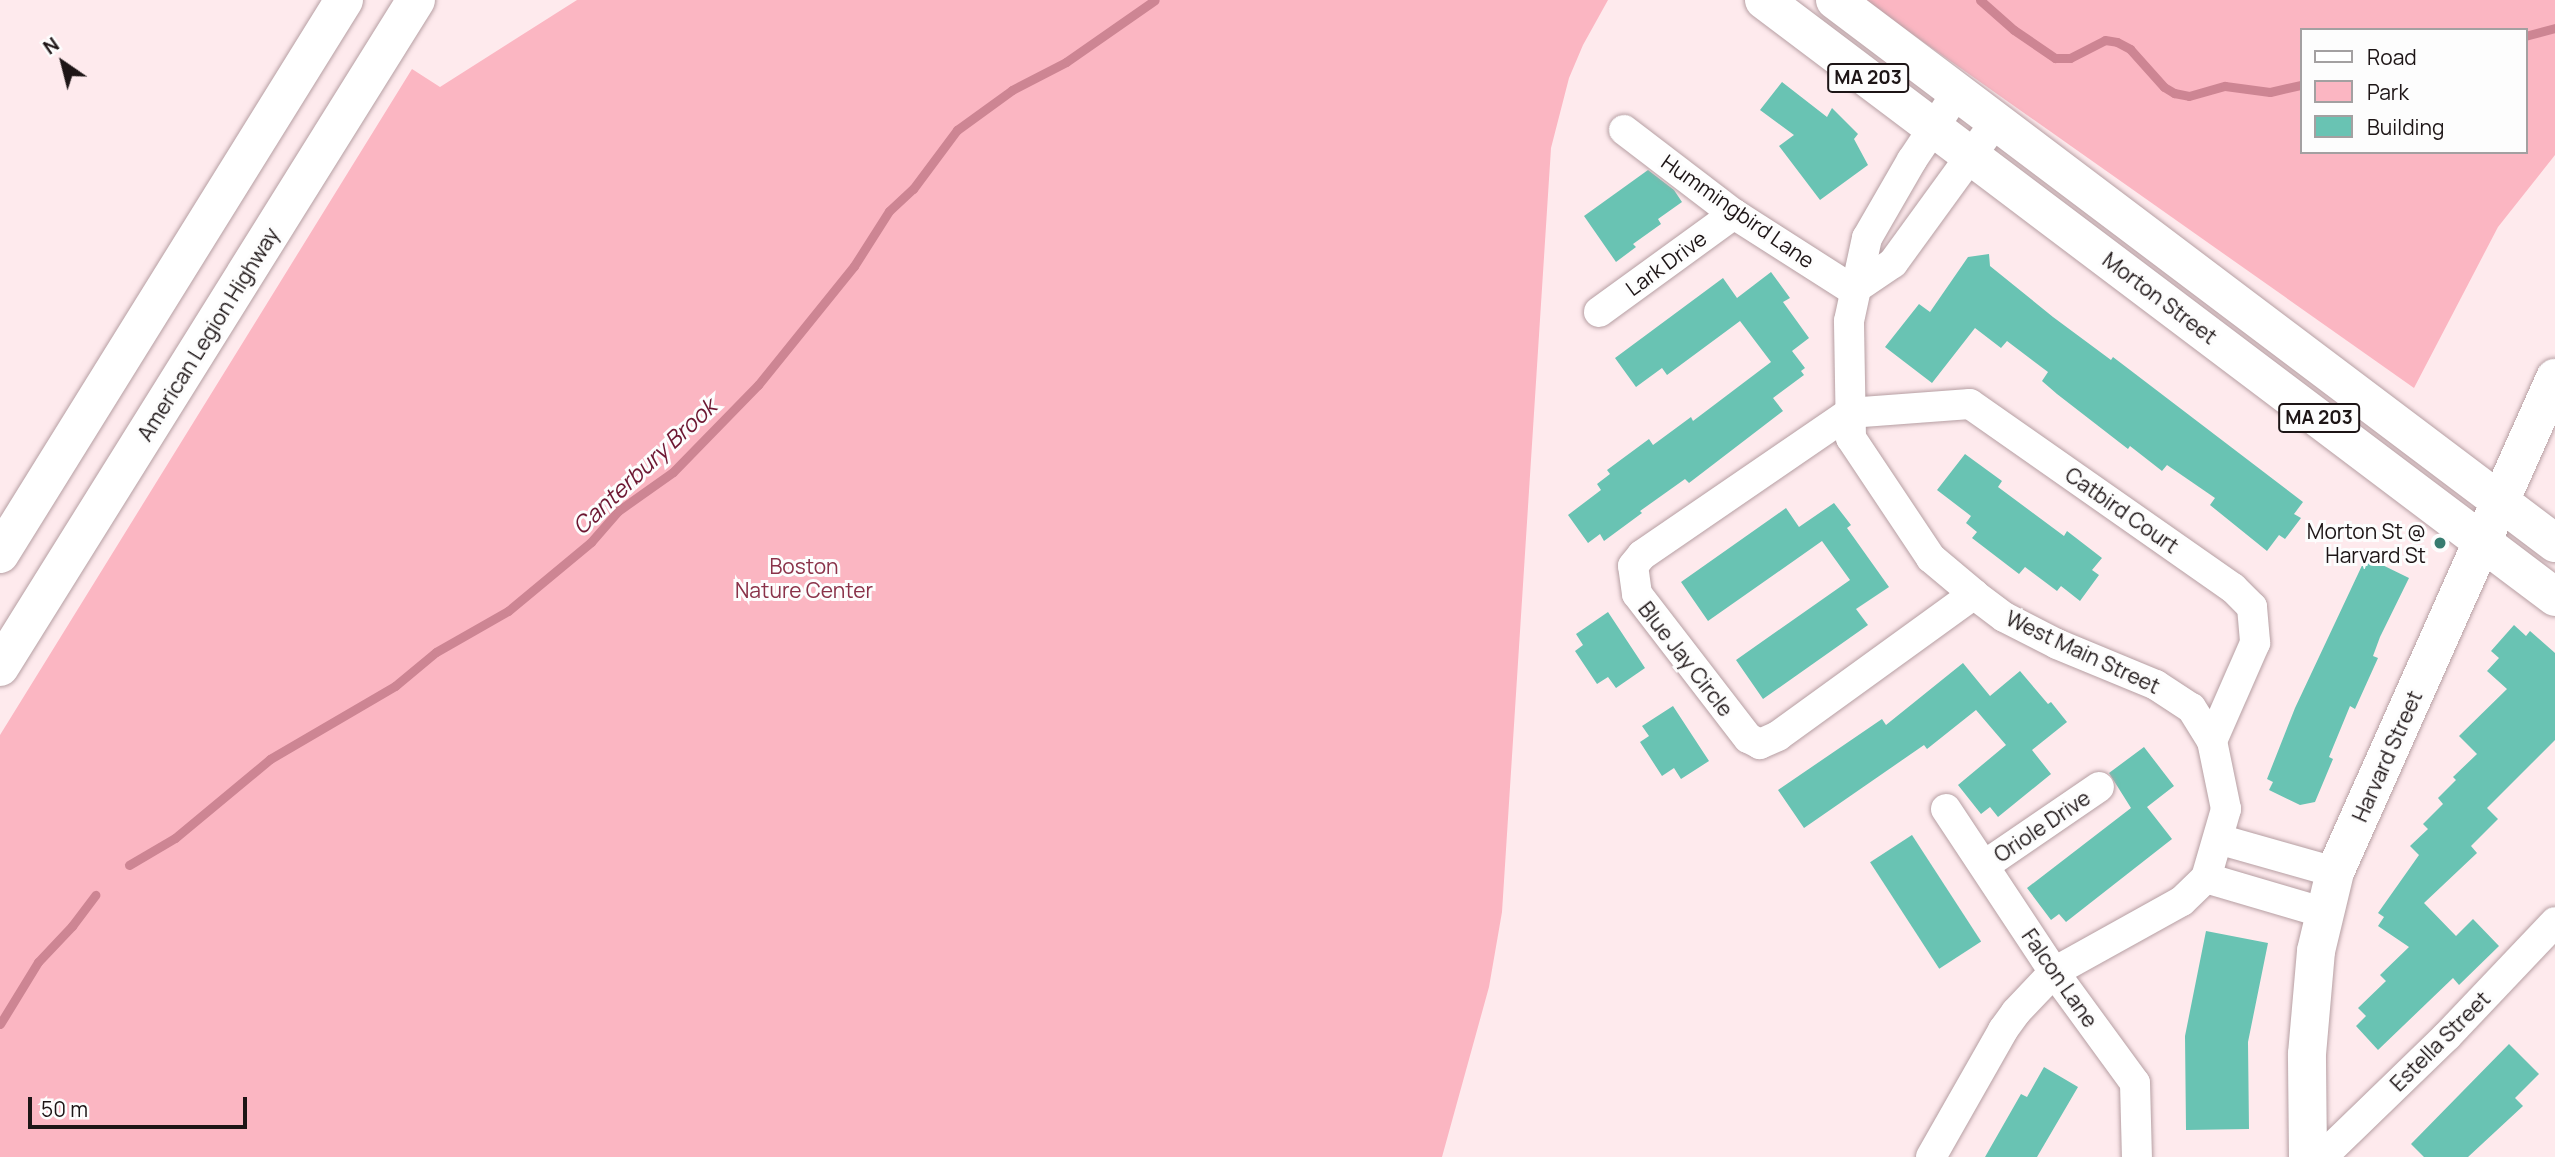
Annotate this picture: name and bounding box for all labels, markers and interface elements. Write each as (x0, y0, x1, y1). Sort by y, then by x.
north arrow (28, 28, 98, 98)
legend (2300, 28, 2527, 154)
text: N (38, 31, 64, 60)
text: Road (2367, 43, 2417, 71)
road number: MA 203 (1826, 62, 1910, 94)
text: Park (2367, 78, 2409, 106)
text: Building (2367, 113, 2444, 141)
street label: Hummingbird Lane (1657, 149, 1819, 273)
street label: American Legion Highway (132, 223, 284, 445)
street label: Lark Drive (1621, 225, 1711, 301)
street label: Morton Street (2098, 247, 2222, 349)
water label: Canterbury Brook (566, 392, 722, 540)
road number: MA 203 (2277, 402, 2361, 434)
street label: Catbird Court (2061, 462, 2183, 558)
place label: Morton St @ Harvard St (2307, 518, 2426, 568)
marker: Morton St @ Harvard St (2432, 535, 2448, 551)
park label: Boston Nature Center (735, 553, 873, 603)
street label: Blue Jay Circle (1633, 597, 1739, 721)
street label: West Main Street (2002, 605, 2164, 699)
street label: Harvard Street (2347, 686, 2427, 826)
street label: Oriole Drive (1989, 785, 2095, 867)
street label: Falcon Lane (2017, 924, 2103, 1032)
street label: Estella Street (2385, 986, 2495, 1096)
scale bar (32, 1084, 250, 1128)
text: 50 m (41, 1095, 88, 1123)

